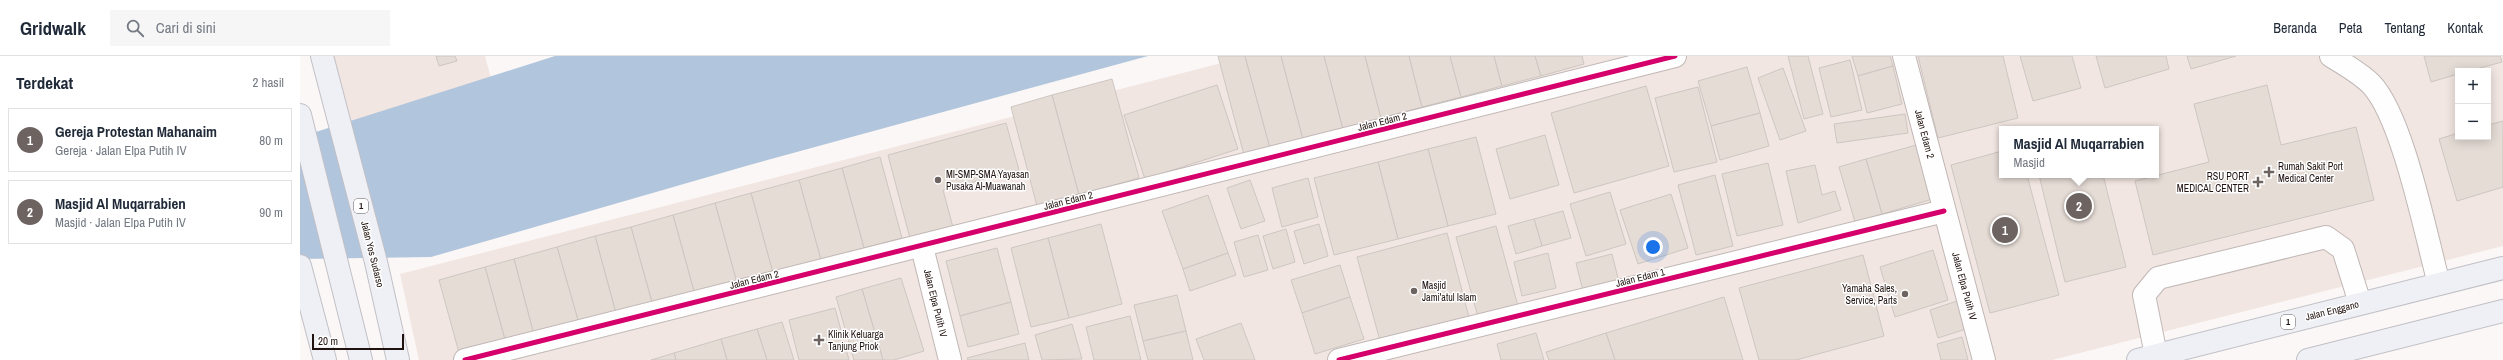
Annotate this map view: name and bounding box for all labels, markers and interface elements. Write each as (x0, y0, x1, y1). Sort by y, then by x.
search box (110, 10, 390, 46)
text: Gridwalk (20, 15, 86, 41)
icon: search (124, 17, 146, 39)
text: Cari di sini (156, 17, 216, 38)
text: Beranda (2273, 19, 2317, 37)
text: Peta (2339, 19, 2362, 37)
text: Tentang (2384, 19, 2425, 37)
text: Kontak (2447, 19, 2483, 37)
map controls (2455, 68, 2491, 140)
button: + (2455, 68, 2491, 104)
text: Terdekat (16, 71, 73, 94)
text: 2 hasil (253, 74, 284, 91)
button: − (2455, 104, 2491, 140)
street label: Jalan Edam 2 (1912, 108, 1937, 160)
street label: Jalan Edam 2 (1356, 109, 1408, 134)
text: Gereja Protestan Mahanaim (55, 121, 217, 142)
popup (1999, 126, 2159, 178)
text: 1 (27, 132, 33, 149)
text: 80 m (259, 132, 283, 149)
text: Masjid Al Muqarrabien (2014, 133, 2144, 154)
text: Gereja · Jalan Elpa Putih IV (55, 142, 187, 159)
text: Masjid (2014, 154, 2045, 171)
place label: Rumah Sakit Port Medical Center (2278, 160, 2343, 185)
marker: Rumah Sakit Port Medical Center (2263, 166, 2275, 178)
place label: MI-SMP-SMA Yayasan Pusaka Al-Muawanah (946, 168, 1029, 193)
place label: RSU PORT MEDICAL CENTER (2177, 170, 2249, 195)
marker: MI-SMP-SMA Yayasan Pusaka Al-Muawanah (933, 175, 943, 185)
marker: RSU PORT MEDICAL CENTER (2252, 176, 2264, 188)
street label: Jalan Edam 2 (1042, 188, 1094, 213)
pin: 2 (2066, 191, 2092, 221)
text: Masjid Al Muqarrabien (55, 193, 186, 214)
road number: 1 (354, 199, 368, 213)
text: 2 (27, 204, 33, 221)
text: 90 m (259, 204, 283, 221)
text: Masjid · Jalan Elpa Putih IV (55, 214, 186, 231)
pin: 1 (1992, 215, 2018, 245)
street label: Jalan Yos Sudarso (358, 220, 387, 289)
your location (1643, 237, 1663, 257)
street label: Jalan Elpa Putih IV (1949, 251, 1980, 322)
street label: Jalan Edam 1 (1614, 265, 1666, 290)
street label: Jalan Edam 2 (728, 267, 780, 292)
street label: Jalan Elpa Putih IV (921, 268, 950, 339)
place label: Masjid Jami'atul Islam (1422, 279, 1477, 304)
place label: Yamaha Sales, Service, Parts (1842, 282, 1897, 307)
marker: Masjid Jami'atul Islam (1409, 286, 1419, 296)
marker: Yamaha Sales, Service, Parts (1900, 289, 1910, 299)
street label: Jalan Enggano (2304, 297, 2361, 323)
road number: 1 (2281, 315, 2295, 329)
place label: Klinik Keluarga Tanjung Priok (828, 328, 884, 353)
scale bar (312, 332, 404, 351)
text: 20 m (318, 334, 338, 348)
marker: Klinik Keluarga Tanjung Priok (813, 334, 825, 346)

